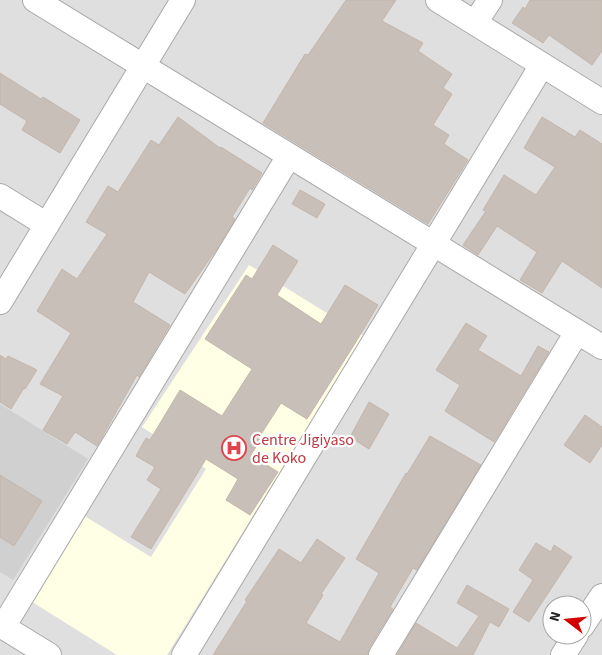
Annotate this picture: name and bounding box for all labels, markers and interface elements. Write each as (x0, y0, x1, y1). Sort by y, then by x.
place label: Centre Jigiyaso de Koko (252, 429, 354, 469)
hospital icon: Centre Jigiyaso de Koko (221, 435, 247, 461)
north arrow (542, 595, 592, 645)
text: N (545, 609, 566, 624)

